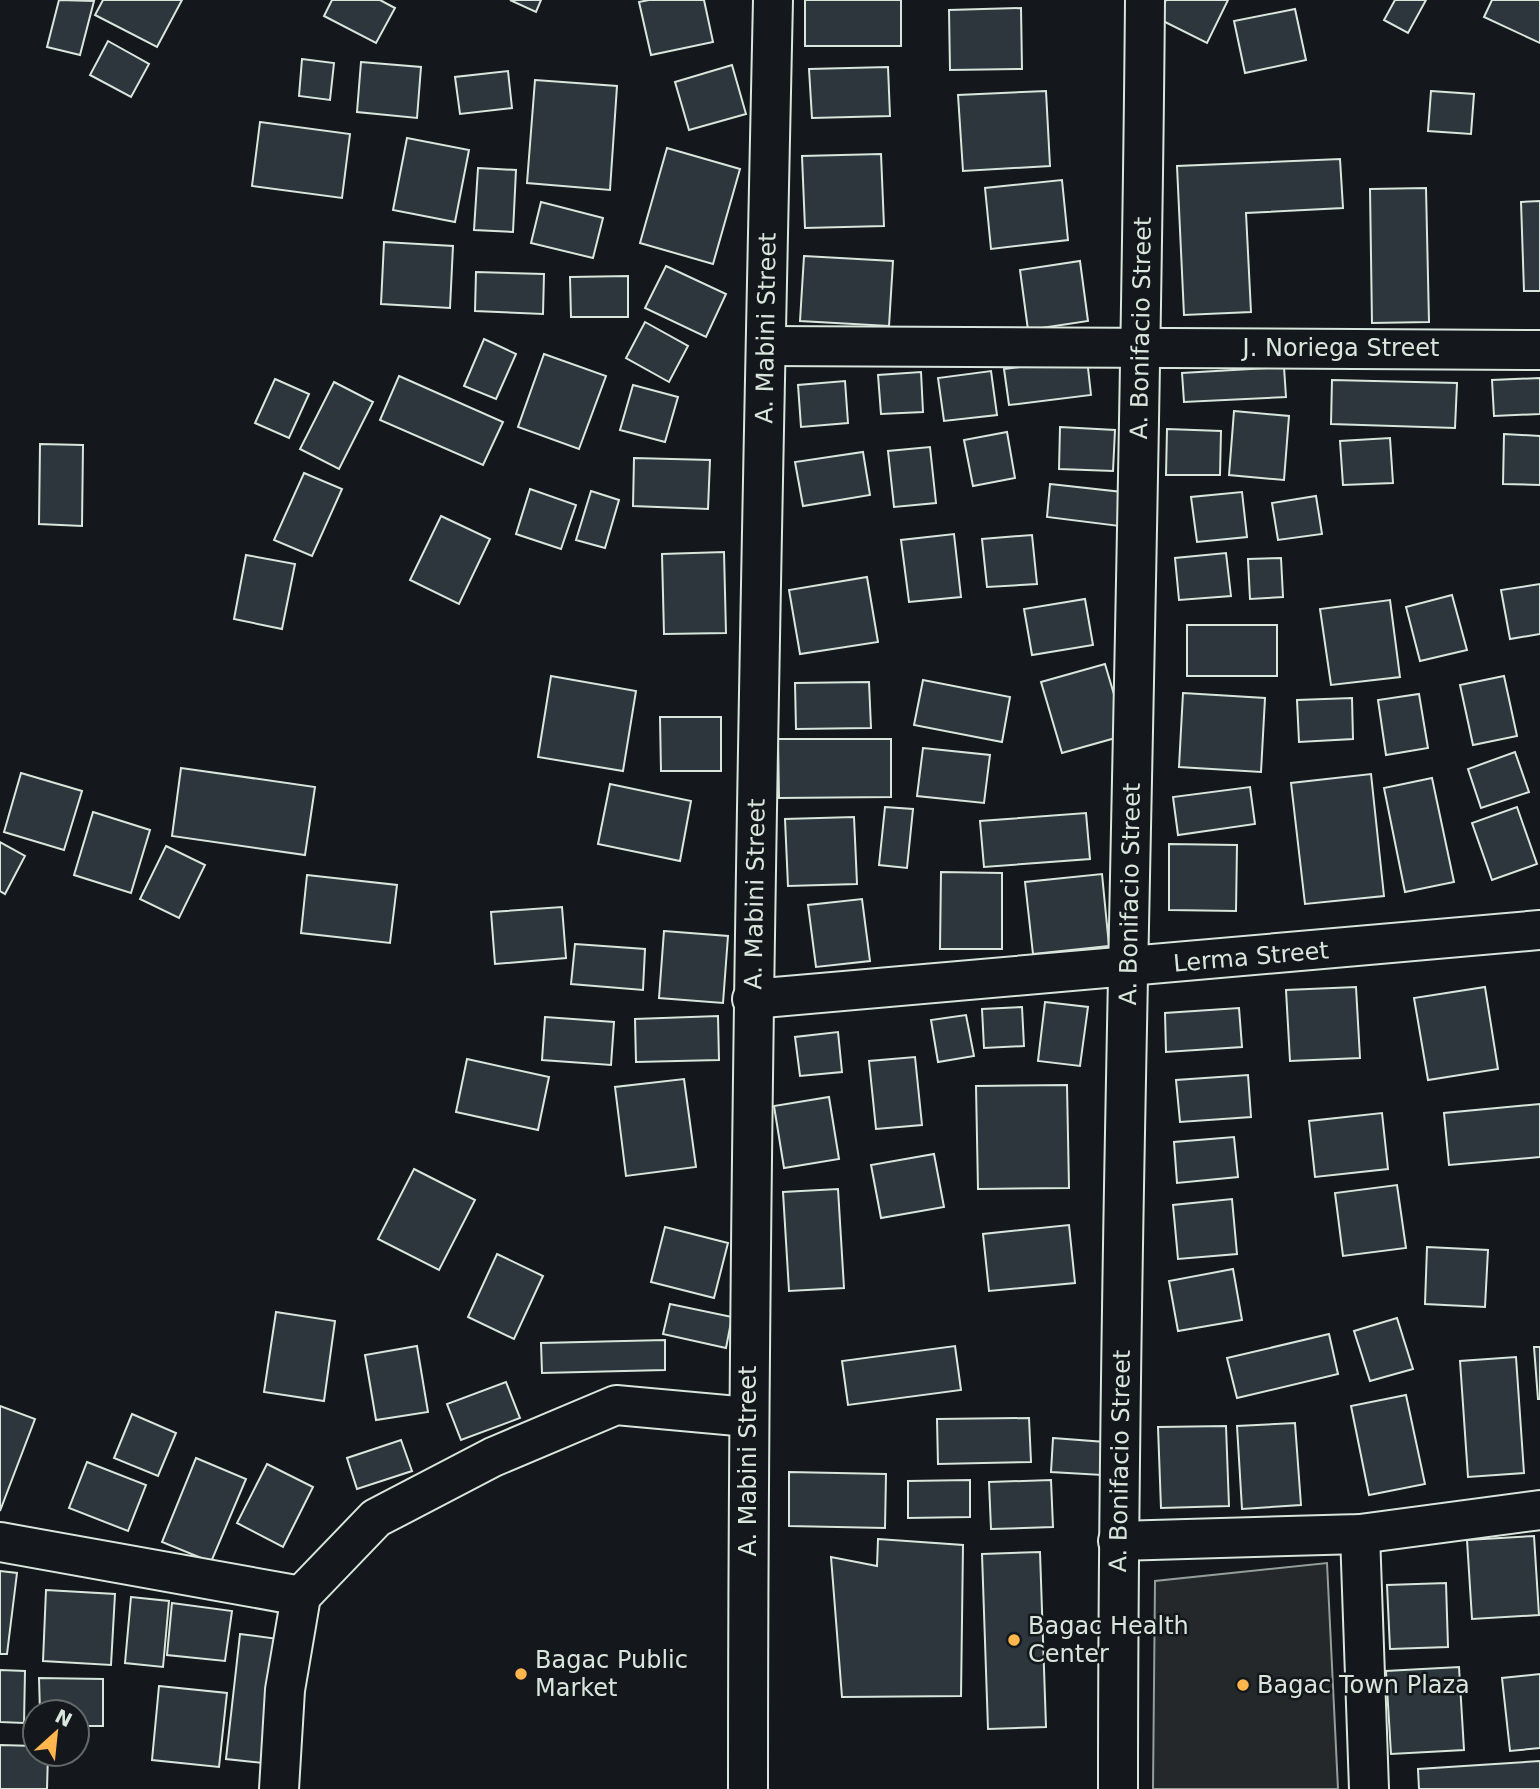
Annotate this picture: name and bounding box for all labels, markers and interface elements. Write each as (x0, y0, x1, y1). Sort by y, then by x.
street label: A. Bonifacio Street (1125, 216, 1157, 440)
street label: A. Mabini Street (750, 232, 782, 424)
street label: J. Noriega Street (1241, 334, 1439, 362)
street label: A. Bonifacio Street (1114, 782, 1146, 1006)
street label: A. Mabini Street (739, 798, 771, 990)
street label: Lerma Street (1172, 936, 1330, 978)
street label: A. Bonifacio Street (1104, 1349, 1136, 1573)
street label: A. Mabini Street (734, 1365, 762, 1557)
place label: Bagac Health Center (1028, 1612, 1189, 1668)
marker: Bagac Health Center (1006, 1632, 1022, 1648)
place label: Bagac Public Market (535, 1646, 688, 1702)
marker: Bagac Public Market (513, 1666, 529, 1682)
place label: Bagac Town Plaza (1257, 1671, 1470, 1699)
marker: Bagac Town Plaza (1235, 1677, 1251, 1693)
north arrow (21, 1698, 91, 1768)
text: N (52, 1704, 76, 1731)

